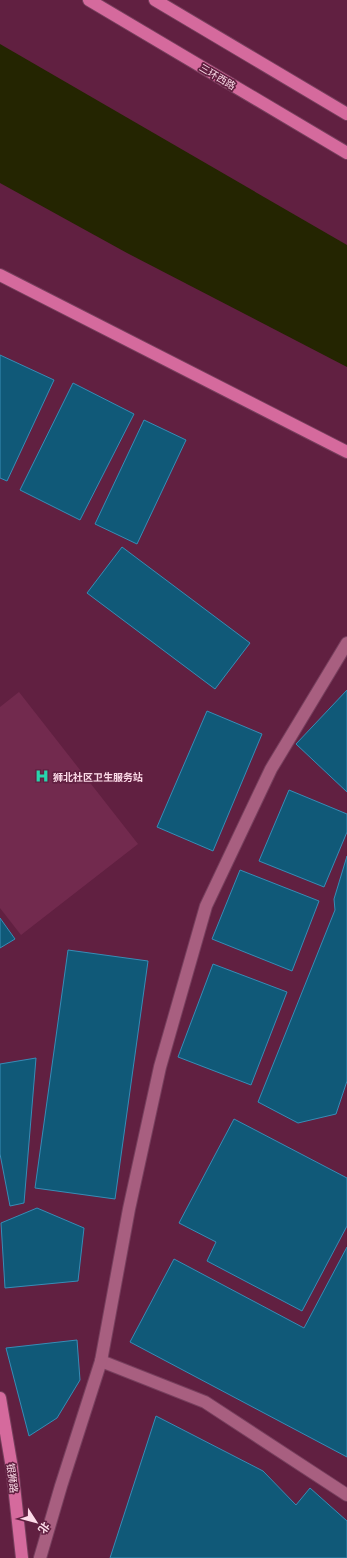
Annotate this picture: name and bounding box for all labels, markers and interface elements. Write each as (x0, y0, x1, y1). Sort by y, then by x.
street label: 三环西路 (197, 59, 239, 93)
hospital icon: 狮北社区卫生服务站 (34, 768, 50, 784)
place label: 狮北社区卫生服务站 (53, 769, 143, 784)
street label: 银狮路 (4, 1462, 22, 1494)
north arrow (16, 1502, 56, 1542)
text: 北 (35, 1519, 55, 1538)

